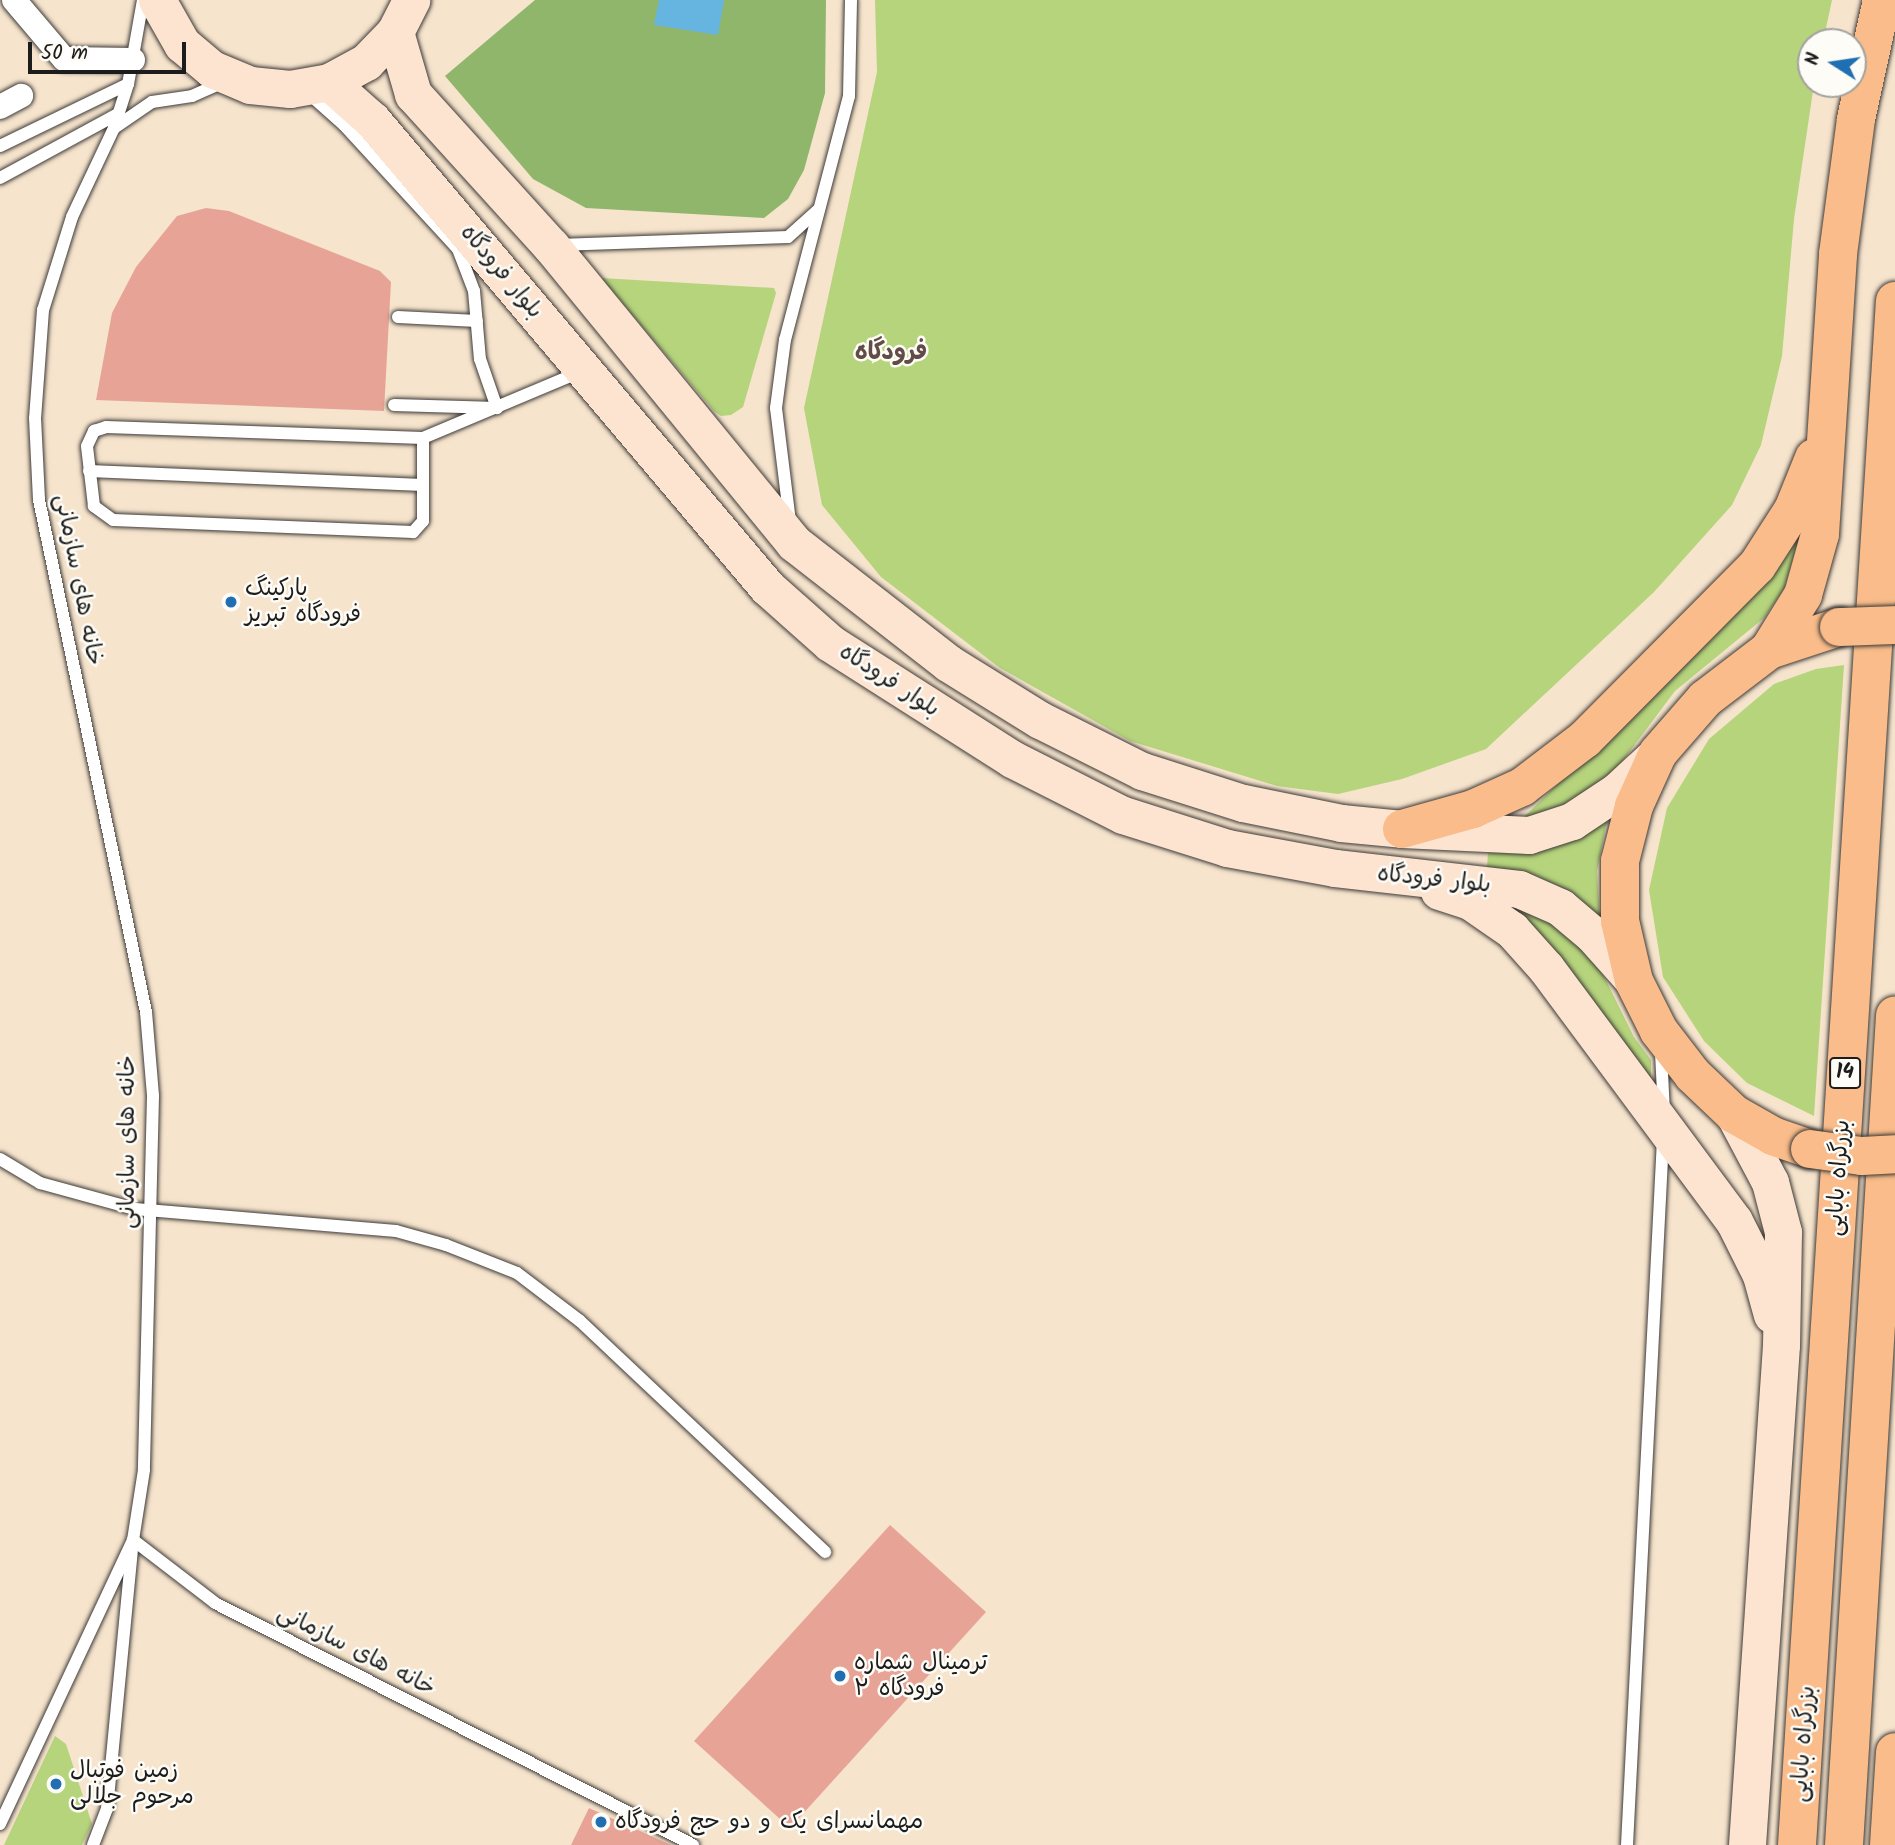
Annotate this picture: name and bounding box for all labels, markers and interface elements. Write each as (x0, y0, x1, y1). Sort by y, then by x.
scale bar (32, 28, 189, 72)
north arrow (1797, 28, 1867, 98)
text: 50 m (41, 37, 88, 70)
text: N (1797, 50, 1829, 68)
street label: بلوار فرودگاه (454, 220, 548, 324)
district label: فرودگاه (855, 339, 927, 367)
street label: خانه های سازمانی (48, 492, 108, 668)
place label: پارکینگ فرودگاه تبریز (245, 575, 361, 629)
marker: پارکینگ فرودگاه تبریز (223, 594, 239, 610)
street label: بلوار فرودگاه (834, 638, 944, 724)
street label: بلوار فرودگاه (1376, 860, 1492, 900)
street label: خانه های سازمانی (114, 1055, 142, 1229)
road number: 14 (1828, 1056, 1862, 1090)
street label: بزرگراه بابایی (1821, 1119, 1857, 1237)
street label: خانه های سازمانی (272, 1599, 440, 1703)
place label: ترمينال شماره ۲ فرودگاه (854, 1649, 988, 1703)
marker: ترمينال شماره ۲ فرودگاه (832, 1668, 848, 1684)
street label: بزرگراه بابایی (1786, 1685, 1822, 1803)
place label: زمین فوتبال مرحوم جلالی (70, 1757, 194, 1811)
marker: زمین فوتبال مرحوم جلالی (48, 1776, 64, 1792)
place label: مهمانسرای یک و دو حج فرودگاه (615, 1808, 923, 1836)
marker: مهمانسرای یک و دو حج فرودگاه (593, 1814, 609, 1830)

